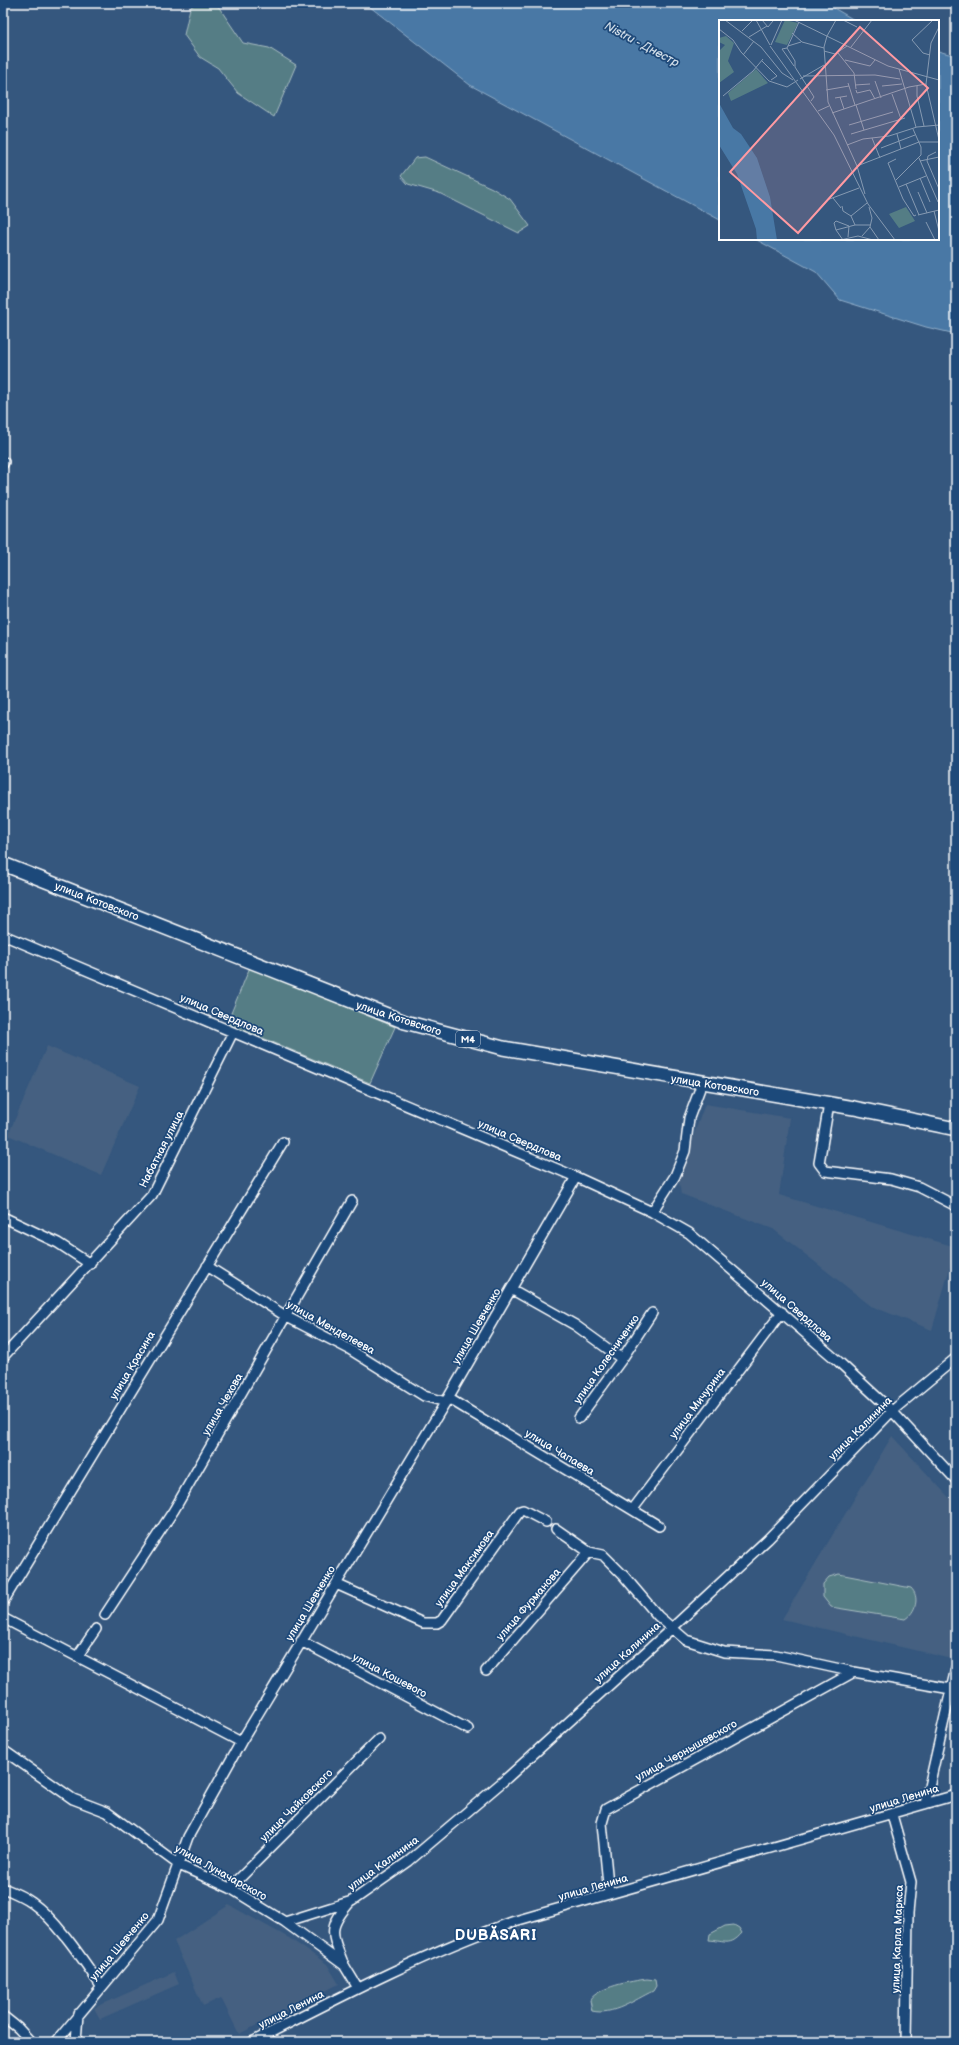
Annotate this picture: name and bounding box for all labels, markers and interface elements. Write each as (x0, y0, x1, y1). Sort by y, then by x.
water label: Nistru - Днестр (602, 18, 682, 71)
inset map (719, 20, 939, 240)
street label: улица Котовского (53, 879, 141, 924)
street label: улица Свердлова (178, 991, 266, 1038)
street label: улица Котовского (355, 999, 443, 1038)
road number: M4 (456, 1031, 480, 1047)
street label: улица Котовского (670, 1072, 760, 1099)
street label: Набатная улица (136, 1108, 187, 1190)
street label: улица Свердлова (476, 1117, 564, 1164)
street label: улица Свердлова (759, 1276, 835, 1345)
street label: улица Шевченко (449, 1286, 504, 1366)
street label: улица Менделеева (285, 1298, 377, 1357)
street label: улица Колесниченко (571, 1312, 642, 1406)
street label: улица Красина (107, 1328, 158, 1402)
street label: улица Мичурина (667, 1365, 728, 1441)
street label: улица Чехова (199, 1370, 246, 1438)
street label: улица Калинина (826, 1394, 895, 1463)
street label: улица Чапаева (523, 1427, 597, 1478)
street label: улица Максимова (432, 1527, 497, 1609)
street label: улица Шевченко (283, 1563, 338, 1643)
street label: улица Фурманова (494, 1565, 564, 1643)
street label: улица Калинина (592, 1619, 663, 1685)
street label: улица Кошевого (350, 1650, 429, 1701)
street label: улица Чернышевского (633, 1717, 740, 1784)
street label: улица Чайковского (257, 1766, 336, 1844)
street label: улица Ленина (868, 1782, 941, 1815)
street label: улица Калинина (345, 1833, 422, 1893)
street label: улица Луначарского (172, 1842, 269, 1903)
street label: улица Ленина (557, 1871, 630, 1904)
street label: улица Карла Маркса (889, 1884, 906, 1993)
street label: улица Шевченко (87, 1909, 152, 1983)
district label: DUBĂSARI (455, 1925, 537, 1945)
street label: улица Ленина (256, 1987, 327, 2031)

